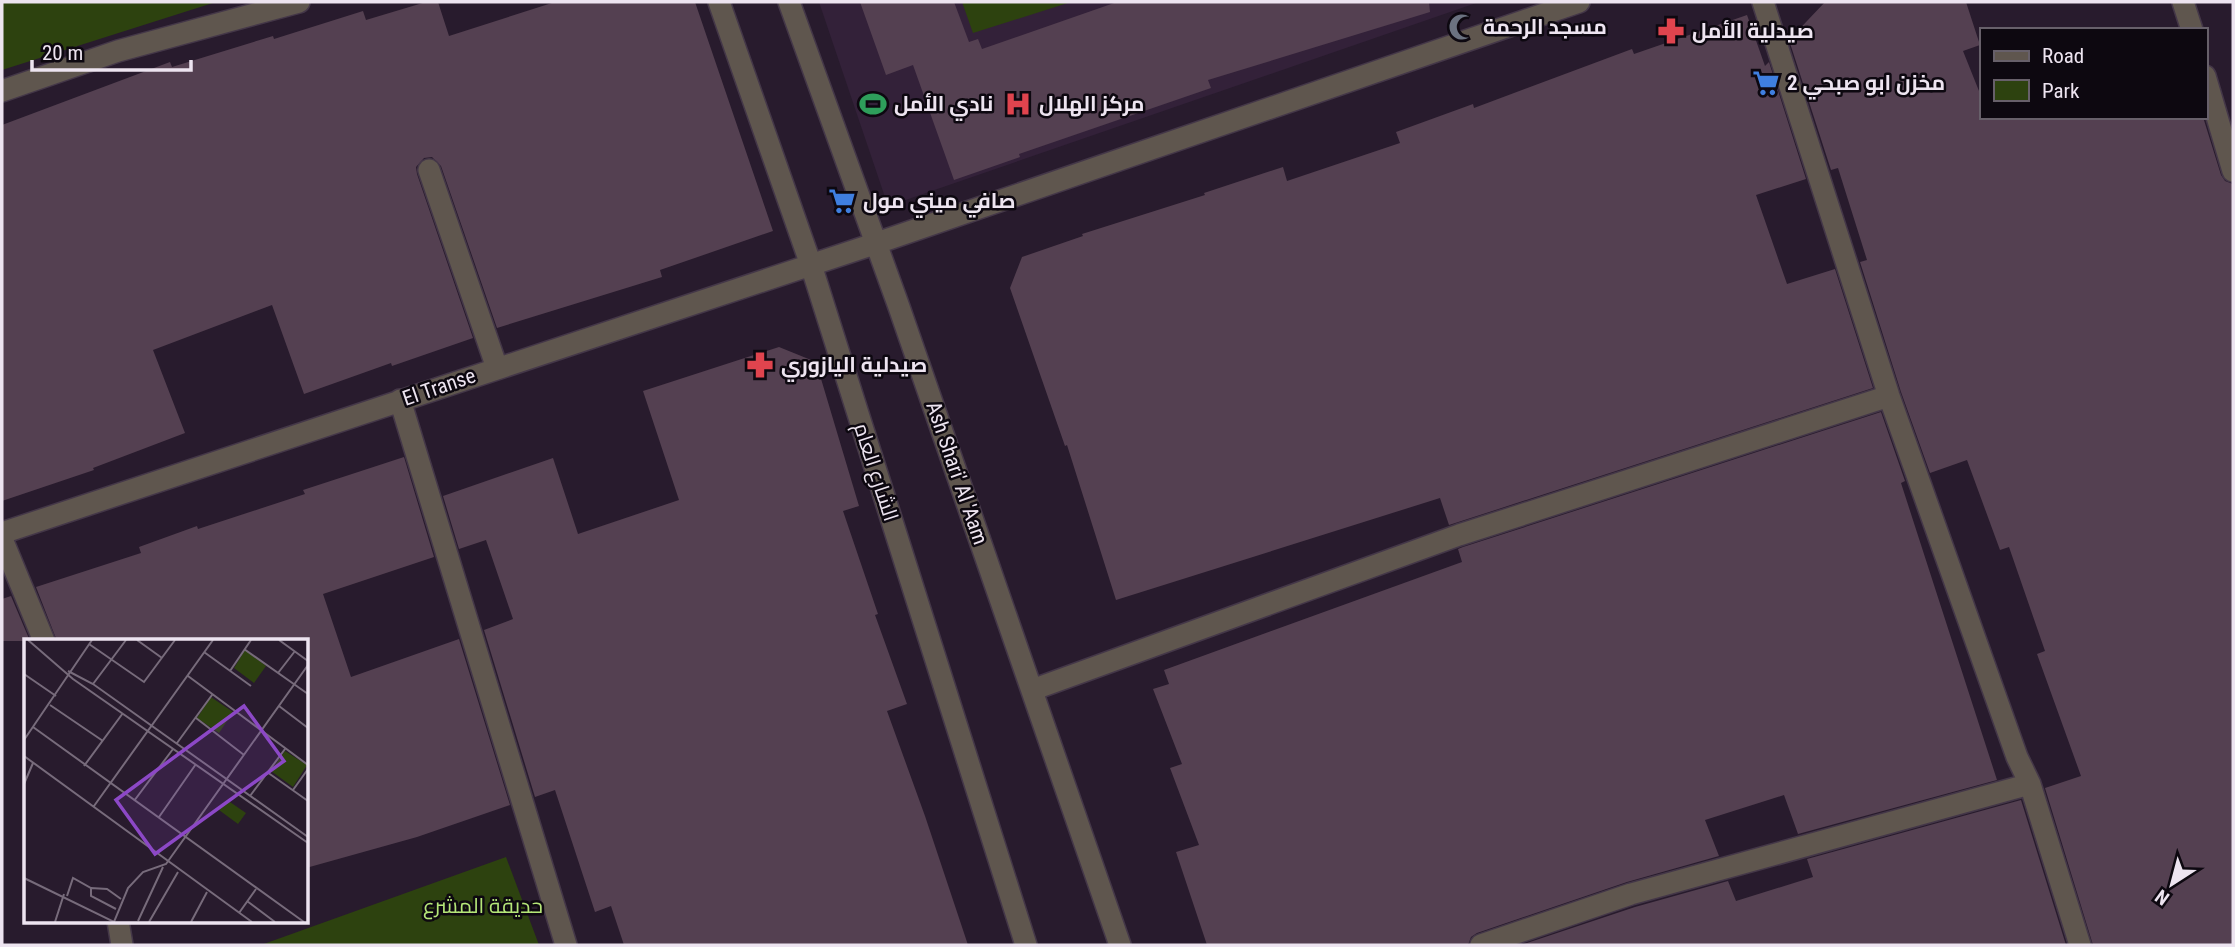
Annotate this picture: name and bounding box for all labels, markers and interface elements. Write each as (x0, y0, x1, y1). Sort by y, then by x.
mosque icon: مسجد الرحمة (1447, 12, 1477, 42)
place label: مسجد الرحمة (1483, 15, 1607, 39)
pharmacy icon: صيدلية الأمل (1656, 16, 1686, 46)
place label: صيدلية الأمل (1692, 19, 1814, 43)
scale bar (32, 28, 191, 72)
legend (1980, 28, 2207, 119)
text: 20 m (42, 41, 83, 65)
text: Road (2042, 44, 2084, 68)
supermarket icon: مخزن ابو صبحي 2 (1751, 68, 1781, 98)
place label: مخزن ابو صبحي 2 (1787, 71, 1945, 100)
text: Park (2042, 79, 2080, 103)
sports icon: نادي الأمل (858, 89, 888, 119)
hospital icon: مركز الهلال (1003, 89, 1033, 119)
place label: نادي الأمل (894, 92, 993, 121)
place label: مركز الهلال (1039, 92, 1144, 117)
supermarket icon: صافي ميني مول (827, 186, 857, 216)
place label: صافي ميني مول (863, 189, 1015, 218)
pharmacy icon: صيدلية اليازوري (745, 350, 775, 380)
place label: صيدلية اليازوري (781, 353, 927, 382)
street label: El Transe (399, 363, 479, 411)
street label: Ash Shari' Al 'Aam (921, 398, 993, 548)
street label: الشارع العام (847, 420, 903, 525)
inset map (24, 639, 308, 922)
north arrow (2137, 849, 2207, 919)
text: N (2151, 885, 2174, 910)
park label: حديقة المشرع (423, 894, 543, 920)

